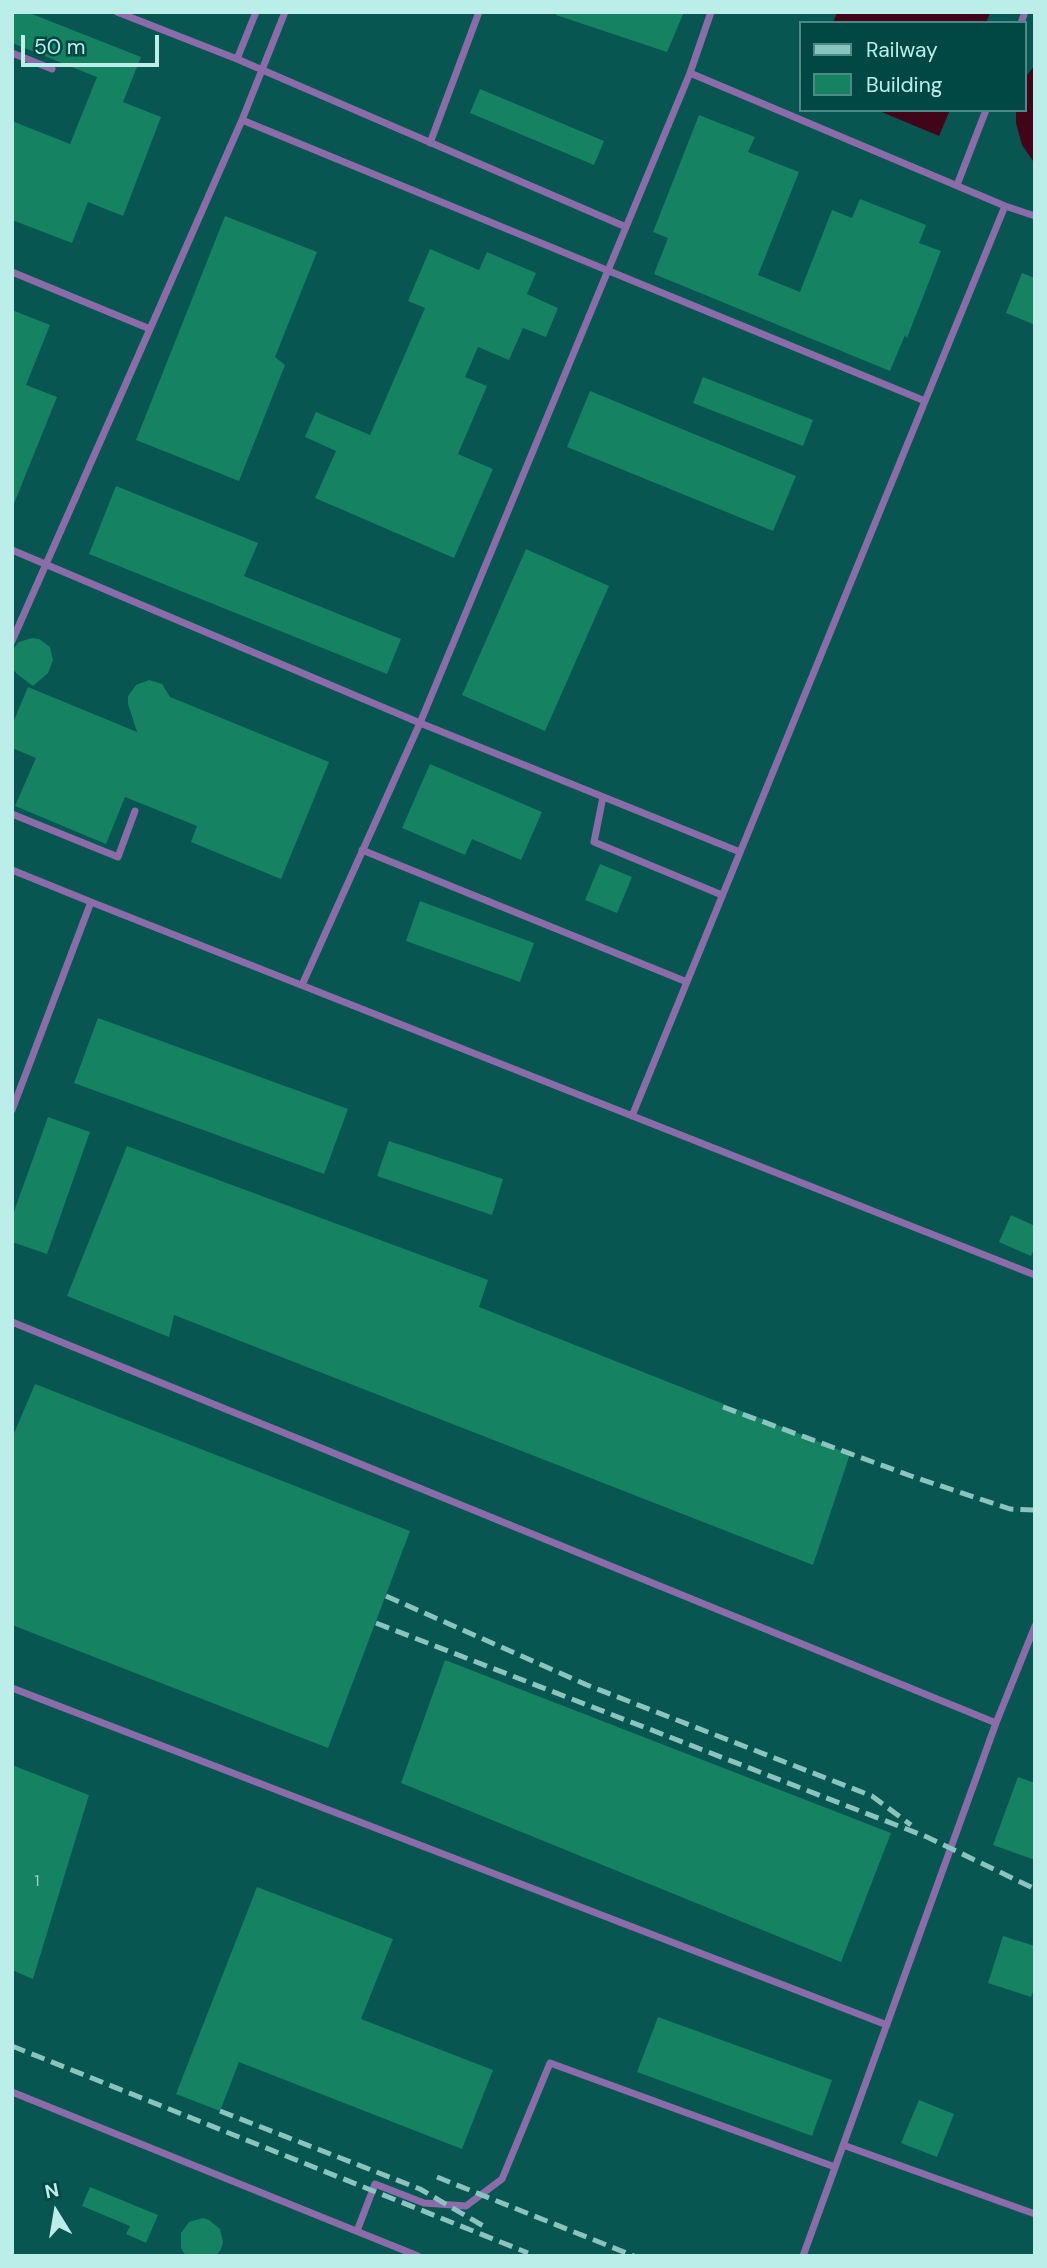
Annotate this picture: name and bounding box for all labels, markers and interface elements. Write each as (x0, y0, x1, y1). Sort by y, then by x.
scale bar (24, 21, 163, 65)
legend (799, 21, 1026, 112)
text: 50 m (34, 33, 85, 61)
text: Railway (866, 36, 938, 64)
text: Building (866, 71, 942, 99)
house number: 1 (35, 1872, 39, 1892)
north arrow (21, 2177, 91, 2247)
text: N (43, 2177, 61, 2204)

